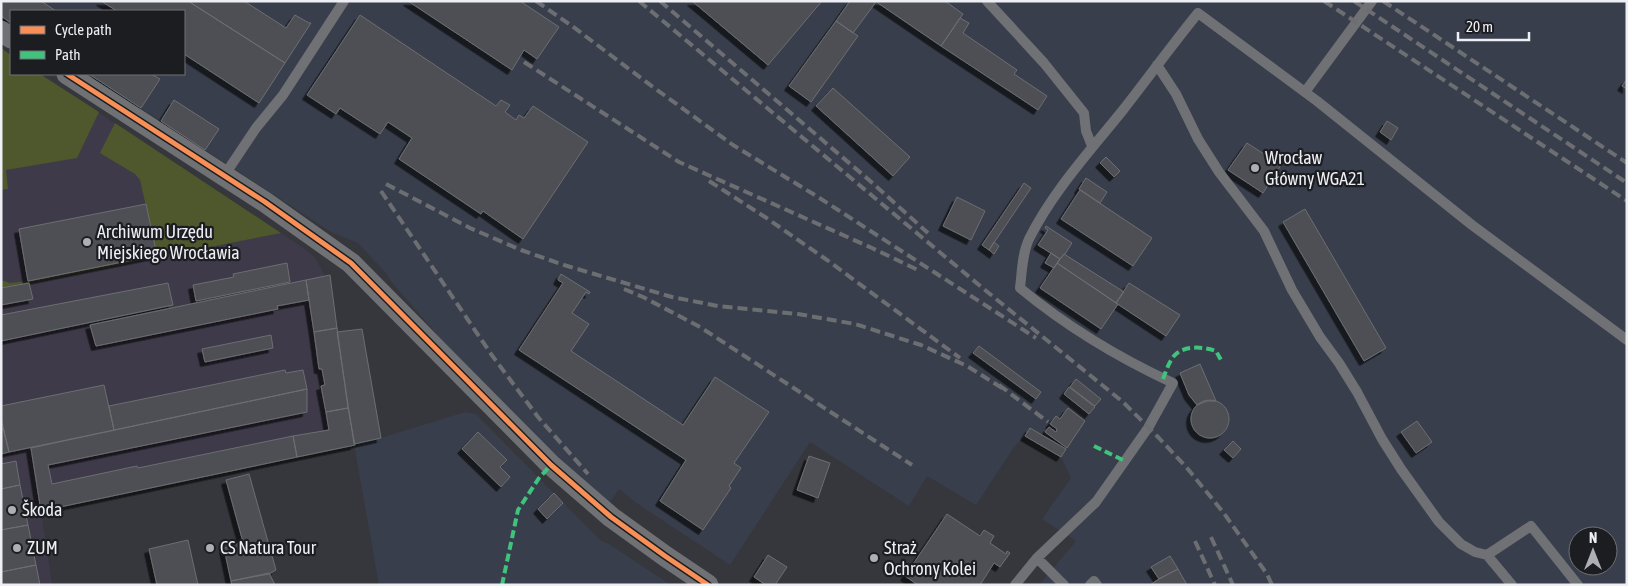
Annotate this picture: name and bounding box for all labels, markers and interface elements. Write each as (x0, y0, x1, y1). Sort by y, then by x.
legend (10, 10, 185, 75)
scale bar (1458, 10, 1529, 42)
text: 20 m (1466, 18, 1493, 35)
text: Cycle path (55, 21, 112, 38)
text: Path (55, 46, 81, 63)
place label: Wrocław Główny WGA21 (1265, 147, 1365, 189)
marker: Wrocław Główny WGA21 (1249, 162, 1261, 174)
place label: Archiwum Urzędu Miejskiego Wrocławia (97, 221, 240, 263)
marker: Archiwum Urzędu Miejskiego Wrocławia (81, 236, 93, 248)
place label: Škoda (22, 499, 62, 520)
marker: Škoda (6, 504, 18, 516)
north arrow (1568, 526, 1618, 576)
text: N (1589, 530, 1597, 546)
place label: ZUM (27, 537, 58, 558)
place label: CS Natura Tour (220, 537, 317, 558)
place label: Straż Ochrony Kolei (884, 537, 976, 579)
marker: ZUM (11, 542, 23, 554)
marker: CS Natura Tour (204, 542, 216, 554)
marker: Straż Ochrony Kolei (868, 552, 880, 564)

